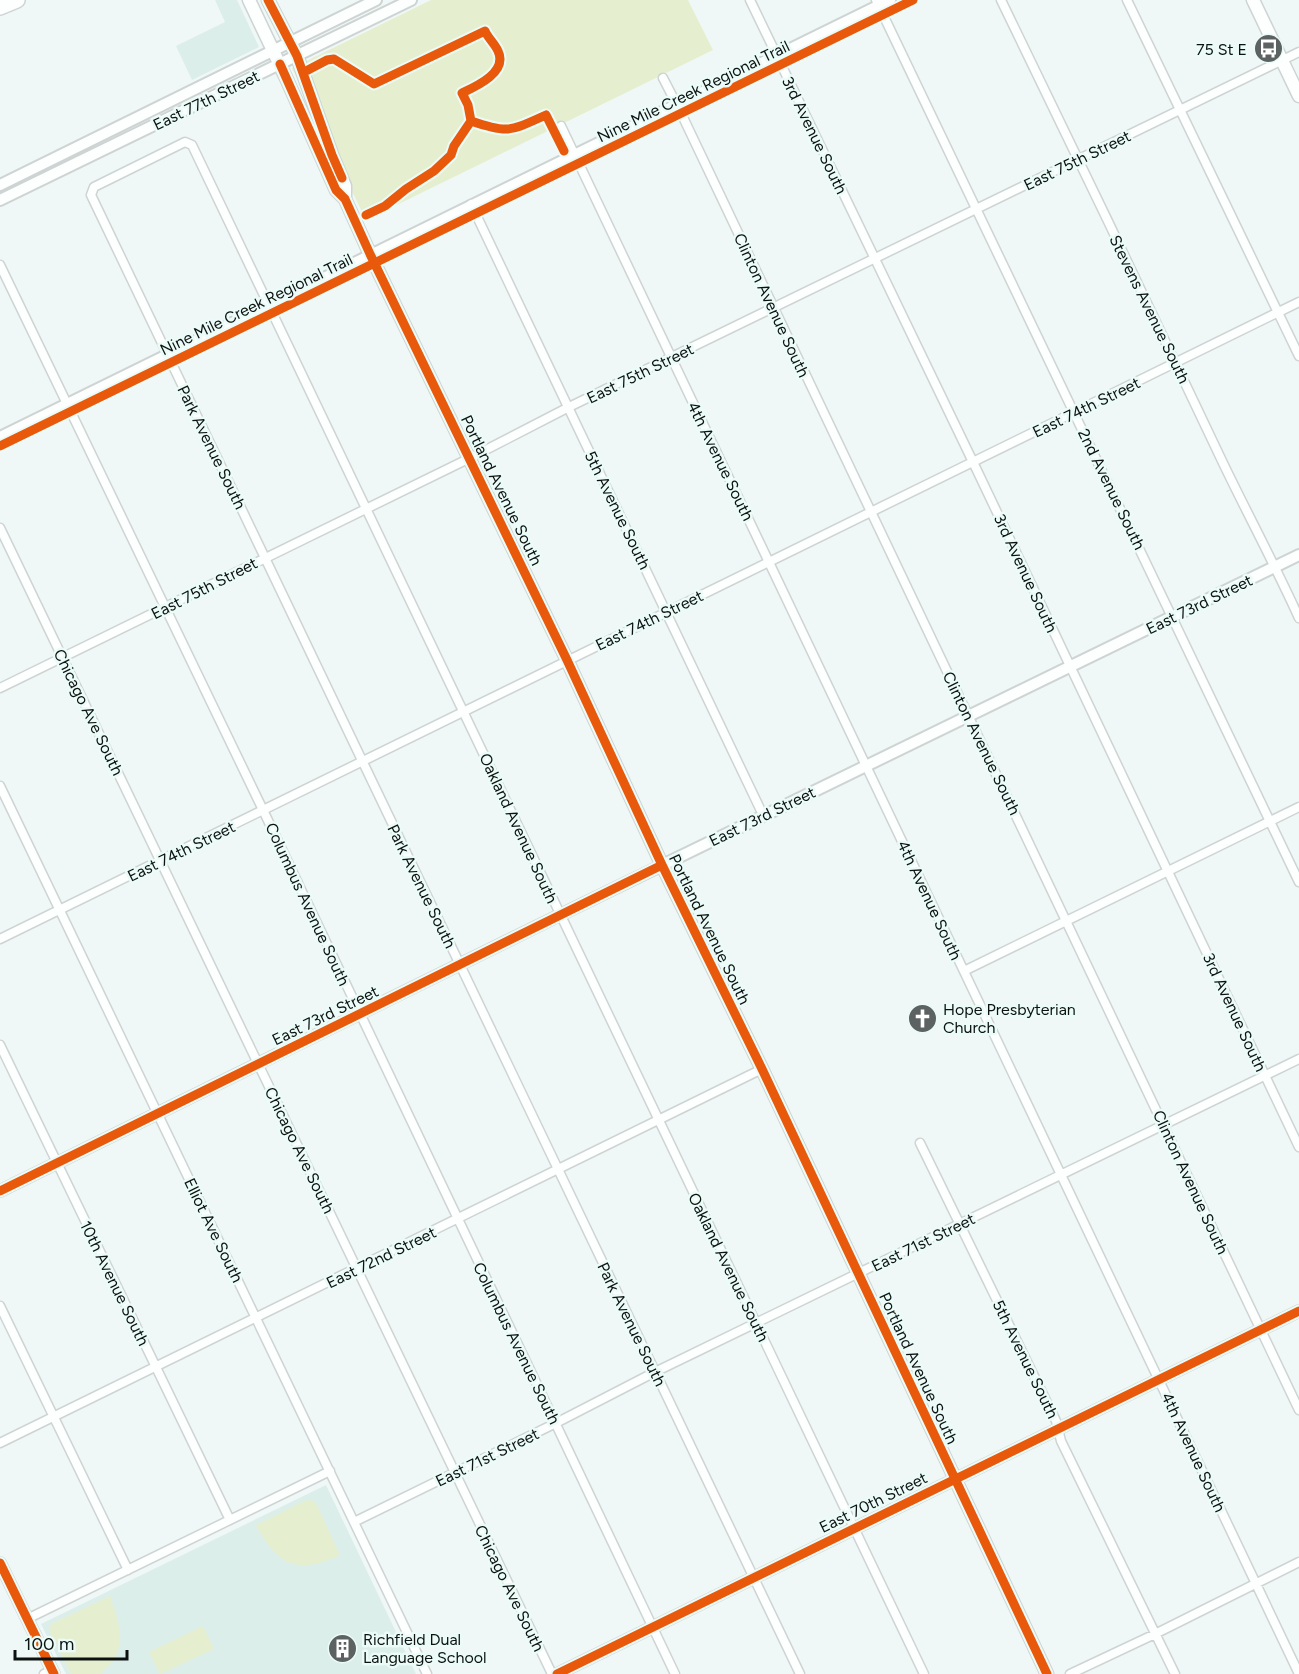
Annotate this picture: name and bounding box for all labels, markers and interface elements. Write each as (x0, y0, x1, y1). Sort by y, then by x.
bus stop icon: 75 St E (1252, 33, 1284, 65)
street label: Nine Mile Creek Regional Trail (594, 36, 793, 146)
place label: 75 St E (1196, 40, 1247, 59)
street label: East 77th Street (150, 66, 263, 134)
street label: 3rd Avenue South (778, 73, 851, 197)
street label: East 75th Street (1021, 126, 1134, 195)
street label: Clinton Avenue South (730, 230, 813, 380)
street label: Stevens Avenue South (1105, 232, 1194, 387)
street label: Nine Mile Creek Regional Trail (157, 249, 356, 359)
street label: East 75th Street (584, 339, 697, 408)
street label: East 74th Street (1029, 373, 1143, 442)
street label: Park Avenue South (173, 382, 250, 512)
street label: 4th Avenue South (684, 399, 758, 524)
street label: Portland Avenue South (457, 412, 546, 569)
street label: 2nd Avenue South (1074, 426, 1149, 553)
street label: 5th Avenue South (581, 448, 654, 573)
street label: 3rd Avenue South (990, 511, 1061, 636)
street label: East 75th Street (148, 554, 260, 623)
street label: East 73rd Street (1143, 571, 1255, 638)
street label: East 74th Street (592, 586, 706, 655)
street label: Chicago Ave South (50, 646, 127, 779)
street label: Clinton Avenue South (939, 669, 1025, 818)
street label: Oakland Avenue South (475, 750, 562, 906)
street label: East 73rd Street (706, 783, 818, 850)
street label: East 74th Street (124, 817, 238, 886)
street label: Columbus Avenue South (261, 820, 354, 989)
street label: Park Avenue South (383, 821, 460, 951)
street label: 4th Avenue South (893, 837, 966, 963)
street label: Portland Avenue South (665, 851, 754, 1008)
street label: 3rd Avenue South (1199, 950, 1270, 1075)
street label: East 73rd Street (269, 982, 381, 1049)
place label: Hope Presbyterian Church (943, 1000, 1076, 1037)
church icon: Hope Presbyterian Church (906, 1002, 938, 1034)
street label: Chicago Ave South (261, 1084, 338, 1217)
street label: Clinton Avenue South (1149, 1107, 1232, 1257)
street label: Elliot Ave South (180, 1175, 247, 1286)
street label: Oakland Avenue South (684, 1190, 773, 1345)
street label: East 71st Street (868, 1209, 978, 1276)
street label: 10th Avenue South (76, 1218, 153, 1349)
street label: East 72nd Street (323, 1223, 439, 1292)
street label: Columbus Avenue South (469, 1259, 564, 1427)
street label: Park Avenue South (593, 1259, 670, 1389)
street label: Portland Avenue South (875, 1289, 962, 1447)
street label: 5th Avenue South (989, 1297, 1062, 1422)
street label: 4th Avenue South (1157, 1389, 1230, 1515)
street label: East 71st Street (432, 1424, 542, 1491)
street label: East 70th Street (816, 1468, 930, 1537)
street label: Chicago Ave South (471, 1522, 548, 1655)
scale bar (15, 1623, 128, 1661)
place label: Richfield Dual Language School (363, 1630, 486, 1667)
building icon: Richfield Dual Language School (326, 1632, 358, 1664)
text: 100 m (24, 1633, 74, 1655)

